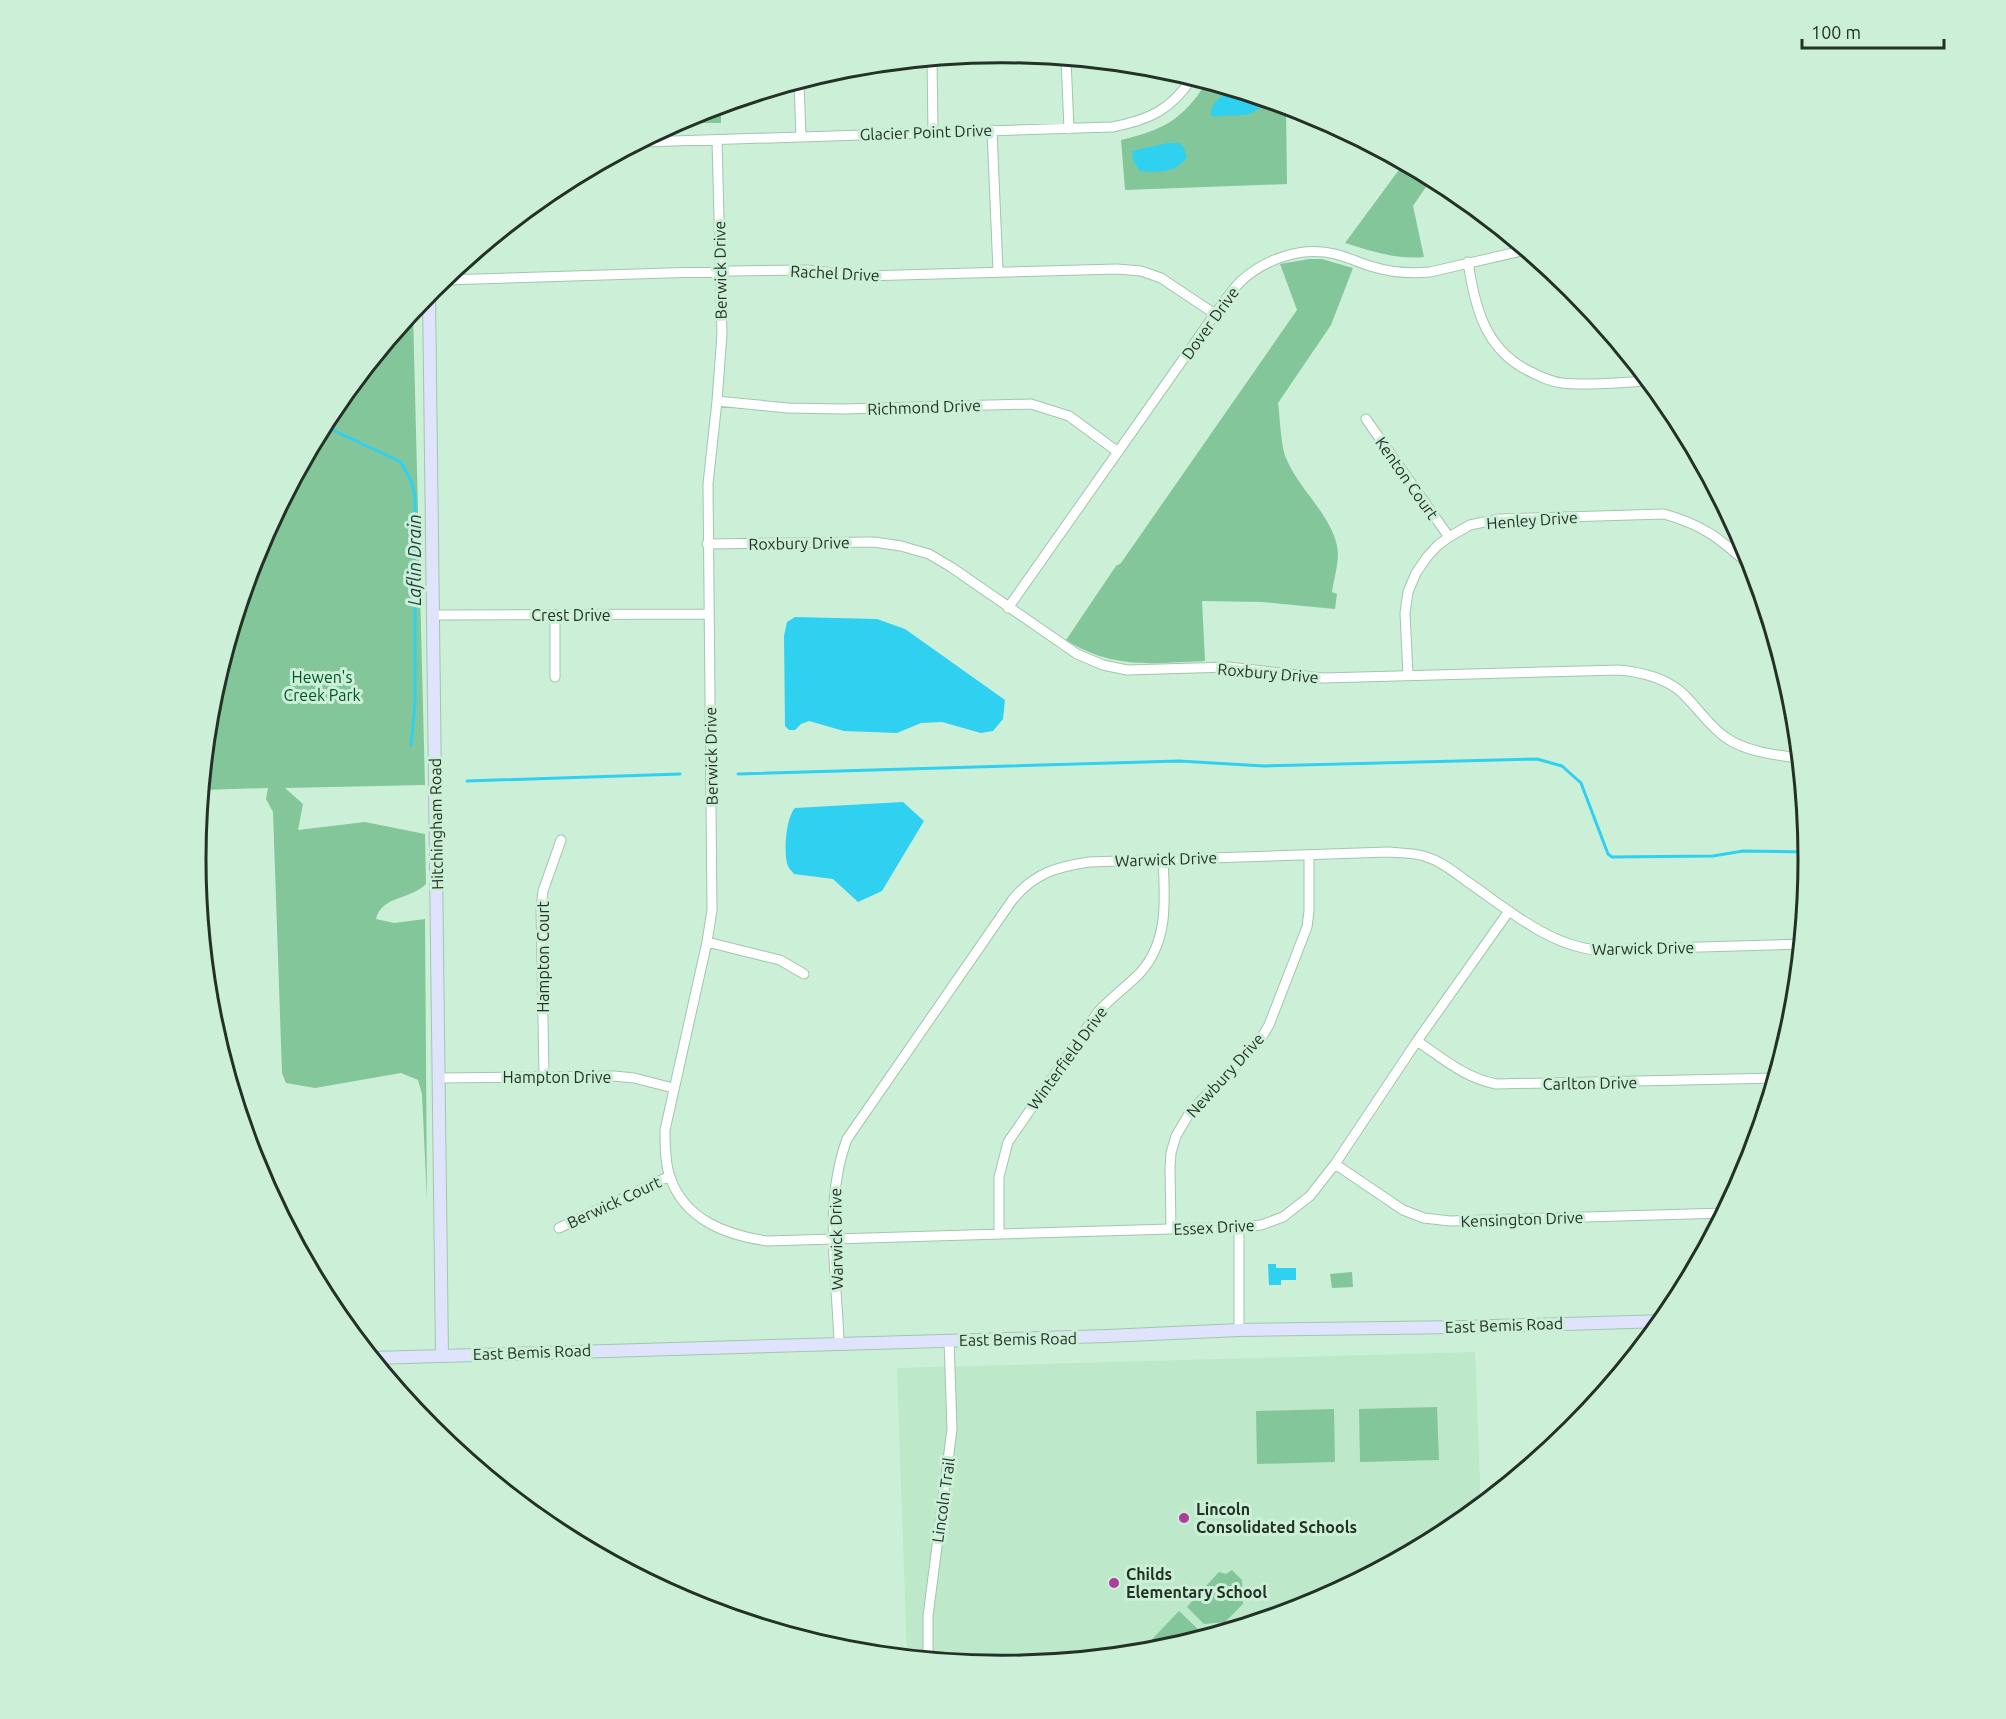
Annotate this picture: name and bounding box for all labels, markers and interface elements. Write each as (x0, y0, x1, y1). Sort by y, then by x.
scale bar (1802, 12, 1944, 50)
text: 100 m (1811, 22, 1861, 42)
street label: Glacier Point Drive (859, 121, 993, 143)
street label: Berwick Drive (710, 220, 730, 320)
street label: Rachel Drive (790, 262, 880, 284)
street label: Dover Drive (1178, 283, 1242, 363)
street label: Richmond Drive (867, 396, 981, 418)
street label: Kenton Court (1372, 433, 1442, 523)
street label: Henley Drive (1486, 508, 1578, 532)
water label: Laflin Drain (404, 514, 425, 606)
street label: Roxbury Drive (748, 533, 850, 553)
street label: Crest Drive (531, 606, 611, 624)
street label: Roxbury Drive (1217, 660, 1319, 686)
park label: Hewen's Creek Park (283, 668, 361, 704)
street label: Berwick Drive (701, 706, 721, 806)
street label: Hitchingham Road (426, 758, 446, 890)
street label: Warwick Drive (1115, 848, 1217, 870)
street label: Hampton Court (534, 900, 552, 1013)
street label: Warwick Drive (1592, 938, 1694, 958)
street label: Winterfield Drive (1024, 1003, 1110, 1113)
street label: Newbury Drive (1183, 1029, 1267, 1121)
street label: Hampton Drive (503, 1068, 611, 1086)
street label: Carlton Drive (1543, 1073, 1637, 1093)
street label: Berwick Court (564, 1172, 664, 1232)
street label: Warwick Drive (826, 1188, 846, 1290)
street label: Kensington Drive (1460, 1208, 1584, 1230)
street label: Essex Drive (1173, 1216, 1255, 1238)
street label: East Bemis Road (1445, 1314, 1563, 1336)
street label: East Bemis Road (959, 1329, 1077, 1349)
street label: East Bemis Road (473, 1341, 591, 1363)
street label: Lincoln Trail (928, 1456, 958, 1544)
place label: Lincoln Consolidated Schools (1196, 1500, 1357, 1536)
marker: Lincoln Consolidated Schools (1177, 1511, 1191, 1525)
place label: Childs Elementary School (1126, 1565, 1267, 1601)
marker: Childs Elementary School (1107, 1576, 1121, 1590)

